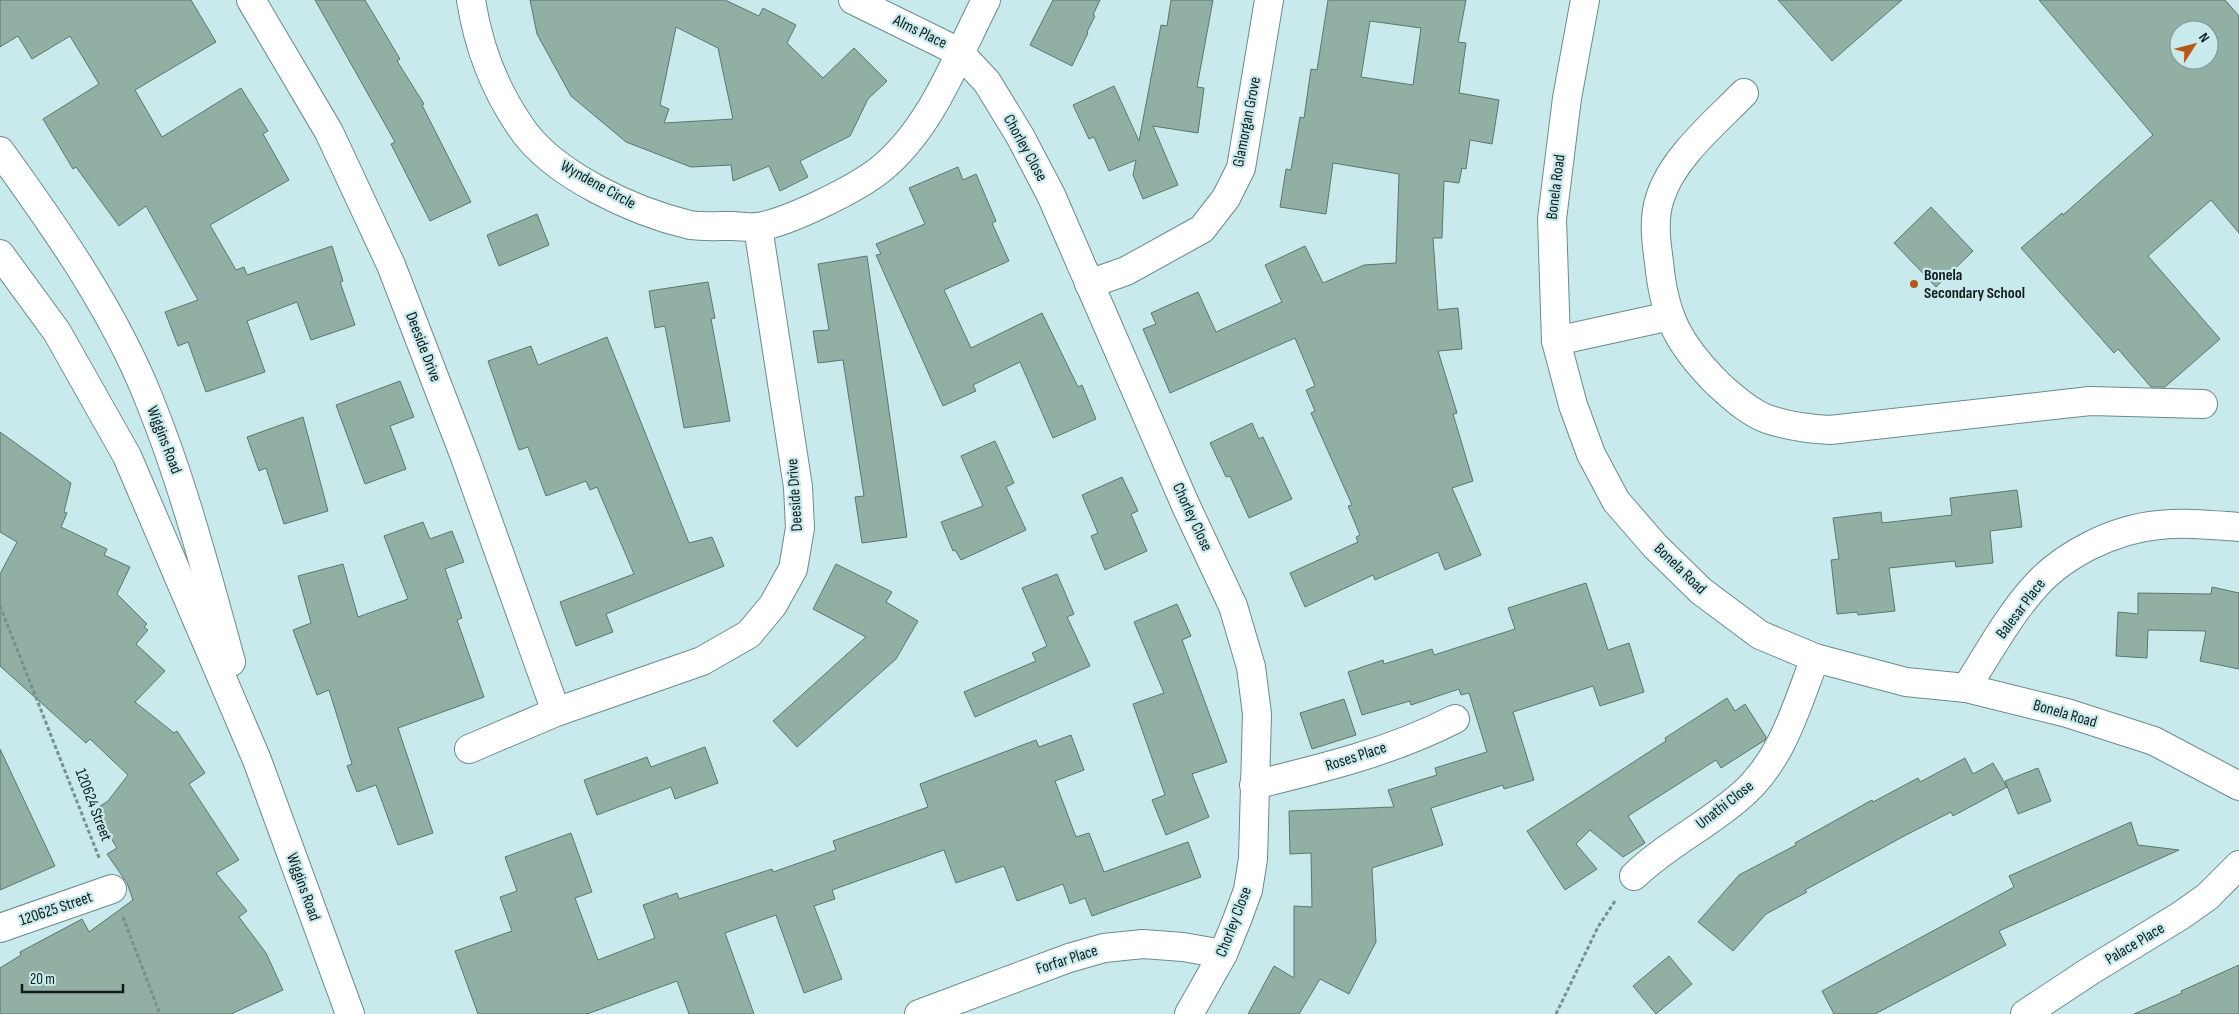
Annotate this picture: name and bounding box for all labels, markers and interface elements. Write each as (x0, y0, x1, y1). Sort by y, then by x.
street label: Alms Place (889, 10, 950, 53)
north arrow (2169, 20, 2219, 70)
text: N (2195, 30, 2213, 46)
street label: Glamorgan Grove (1229, 75, 1265, 169)
street label: Chorley Close (999, 111, 1051, 185)
street label: Bonela Road (1543, 153, 1569, 221)
street label: Wyndene Circle (557, 157, 639, 213)
place label: Bonela Secondary School (1924, 266, 2025, 303)
marker: Bonela Secondary School (1908, 278, 1920, 290)
street label: Deeside Drive (401, 309, 445, 385)
street label: Wiggins Road (142, 403, 186, 477)
street label: Deeside Drive (783, 458, 807, 532)
street label: Chorley Close (1168, 480, 1216, 554)
street label: Bonela Road (1650, 539, 1710, 599)
street label: Balesar Place (1992, 575, 2050, 643)
street label: Bonela Road (2031, 696, 2099, 732)
street label: Roses Place (1323, 738, 1389, 776)
street label: 120624 Street (70, 766, 116, 844)
street label: Unathi Close (1692, 777, 1758, 833)
street label: Wiggins Road (282, 850, 324, 924)
street label: Chorley Close (1212, 884, 1256, 960)
street label: 120625 Street (17, 888, 95, 930)
street label: Palace Place (2102, 919, 2168, 969)
street label: Forfar Place (1034, 941, 1100, 979)
scale bar (22, 962, 124, 994)
text: 20 m (30, 970, 55, 989)

